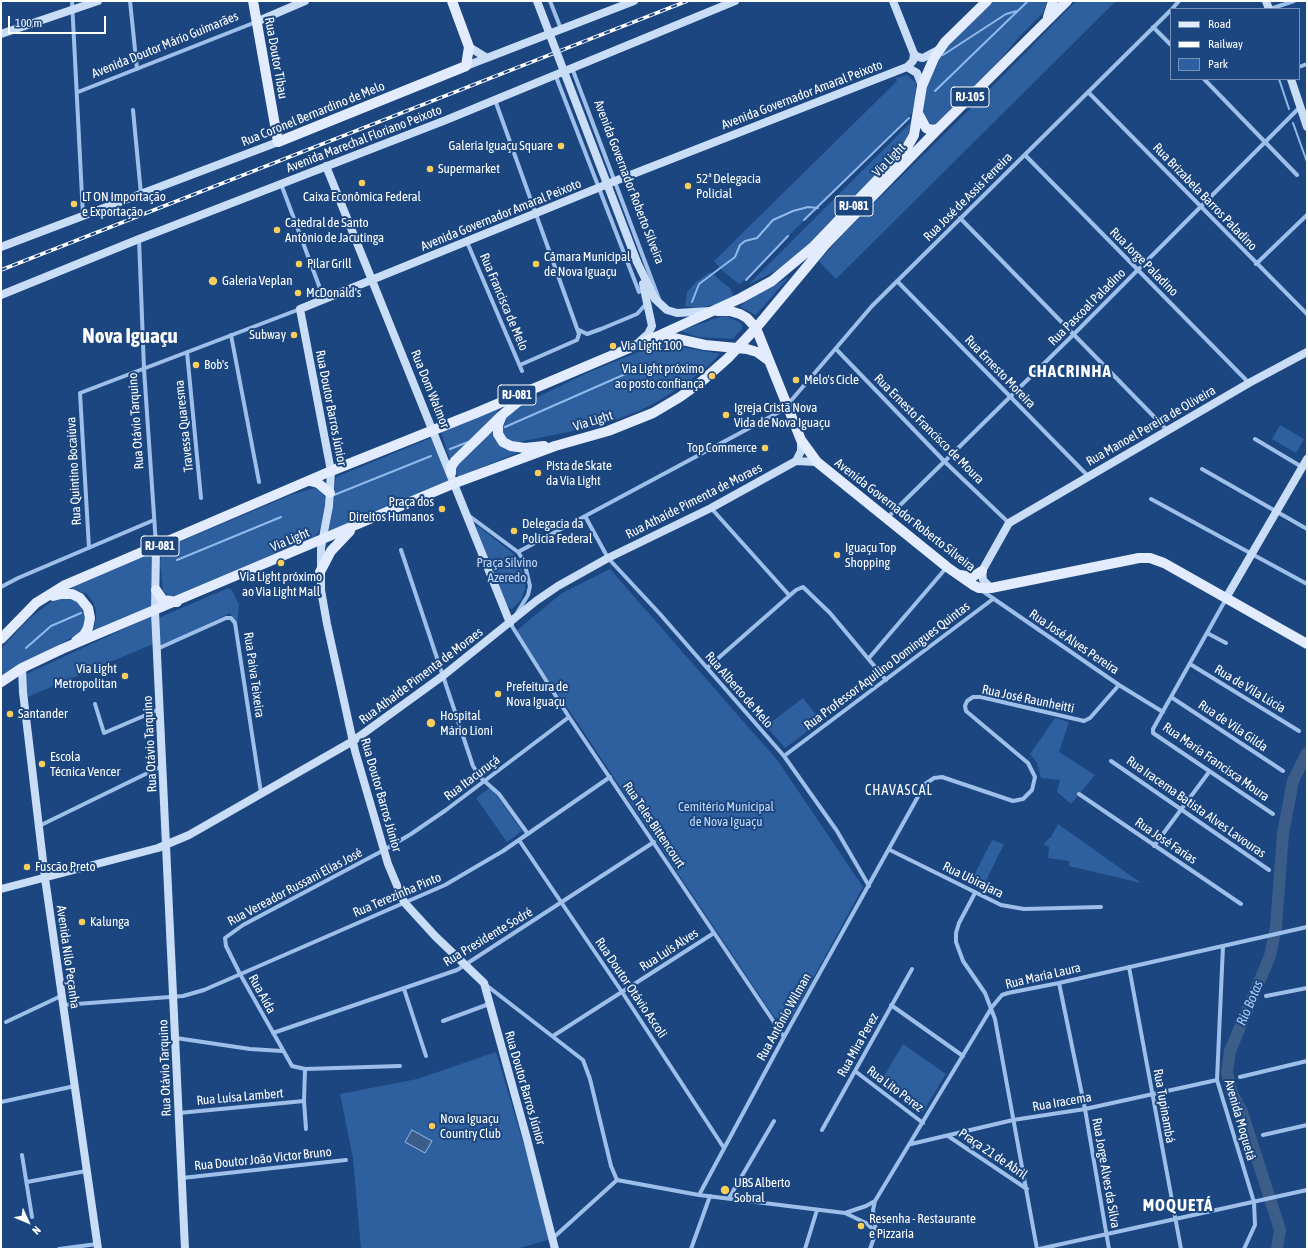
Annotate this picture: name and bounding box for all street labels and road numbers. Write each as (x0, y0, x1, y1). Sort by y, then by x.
street label: Avenida Doutor Mário Guimarães (89, 8, 241, 82)
street label: Rua Doutor Tibau (261, 16, 291, 100)
street label: Avenida Governador Amaral Peixoto (719, 57, 885, 133)
street label: Rua Coronel Bernardino de Melo (239, 78, 387, 150)
road number: RJ-105 (951, 87, 989, 107)
street label: Avenida Governador Roberto Silveira (590, 98, 668, 266)
street label: Avenida Marechal Floriano Peixoto (284, 102, 444, 176)
street label: Via Light (869, 140, 909, 180)
street label: Rua Brizabela Barros Paladino (1150, 140, 1260, 254)
street label: Rua José de Assis Ferreira (920, 149, 1016, 245)
street label: Avenida Governador Amaral Peixoto (419, 176, 583, 254)
road number: RJ-081 (835, 196, 873, 216)
street label: Rua Jorge Paladino (1106, 224, 1182, 300)
street label: Rua Francisca de Melo (476, 251, 532, 353)
street label: Rua Pascoal Paladino (1045, 265, 1129, 349)
street label: Rua Ernesto Moreira (961, 332, 1039, 412)
street label: Rua Dom Walmor (407, 348, 453, 430)
street label: Rua Doutor Barros Júnior (312, 349, 350, 467)
street label: Rua Ernesto Francisco de Moura (871, 371, 987, 487)
street label: Rua Otávio Tarquino (125, 372, 147, 470)
street label: Travessa Quaresma (171, 379, 197, 473)
street label: Rua Manoel Pereira de Oliveira (1084, 383, 1218, 469)
road number: RJ-081 (498, 385, 536, 405)
street label: Via Light (571, 408, 615, 434)
street label: Rua Quintino Bocaiúva (63, 416, 85, 526)
street label: Avenida Governador Roberto Silveira (832, 455, 978, 575)
street label: Rua Athaíde Pimenta de Moraes (623, 460, 765, 542)
street label: Via Light (268, 525, 312, 555)
road number: RJ-081 (141, 536, 179, 556)
street label: Rua Professor Aquilino Domingues Quintas (801, 599, 973, 733)
street label: Rua José Alves Pereira (1026, 606, 1122, 678)
street label: Rua Athaíde Pimenta de Moraes (356, 624, 486, 728)
street label: Rua Paiva Teixeira (240, 631, 268, 719)
street label: Rua Alberto de Melo (702, 649, 776, 731)
street label: Rua de Vila Lúcia (1212, 662, 1288, 716)
street label: Rua José Raunheitti (980, 682, 1076, 716)
street label: Rua Otávio Tarquino (140, 695, 160, 793)
street label: Rua de Vila Gilda (1195, 697, 1271, 755)
street label: Rua Maria Francisca Moura (1160, 719, 1272, 805)
street label: Rua Doutor Barros Júnior (357, 736, 405, 854)
street label: Rua Itacuruçá (441, 752, 503, 804)
street label: Rua Iracema Batista Alves Lavouras (1123, 753, 1269, 861)
street label: Rua Teles Bittencourt (619, 779, 689, 871)
street label: Rua José Farias (1132, 815, 1200, 867)
street label: Rua Vereador Russani Elias José (225, 845, 365, 929)
street label: Rua Ubirajara (940, 859, 1006, 901)
street label: Rua Terezinha Pinto (351, 869, 443, 921)
street label: Avenida Nilo Peçanha (53, 904, 83, 1010)
street label: Rua Presidente Sodré (441, 904, 535, 970)
street label: Rua Luís Alves (637, 925, 701, 975)
street label: Rua Doutor Otávio Ascoli (592, 935, 670, 1041)
street label: Rua Maria Laura (1004, 960, 1082, 992)
street label: Rua Antônio Wilman (753, 970, 815, 1064)
street label: Rua Aída (245, 972, 279, 1016)
street label: Rua Mira Perez (834, 1010, 882, 1080)
street label: Rua Otávio Tarquino (156, 1019, 174, 1117)
street label: Rua Doutor Barros Júnior (501, 1029, 549, 1147)
street label: Rua Lito Perez (864, 1063, 926, 1115)
street label: Rua Tupinambá (1150, 1068, 1178, 1144)
street label: Avenida Moquetá (1221, 1078, 1259, 1162)
street label: Rua Luísa Lambert (196, 1085, 284, 1109)
street label: Rua Iracema (1031, 1089, 1093, 1115)
street label: Rua Jorge Alves da Silva (1089, 1117, 1123, 1229)
street label: Praça 21 de Abril (956, 1125, 1030, 1183)
street label: Rua Doutor João Victor Bruno (194, 1144, 332, 1174)

